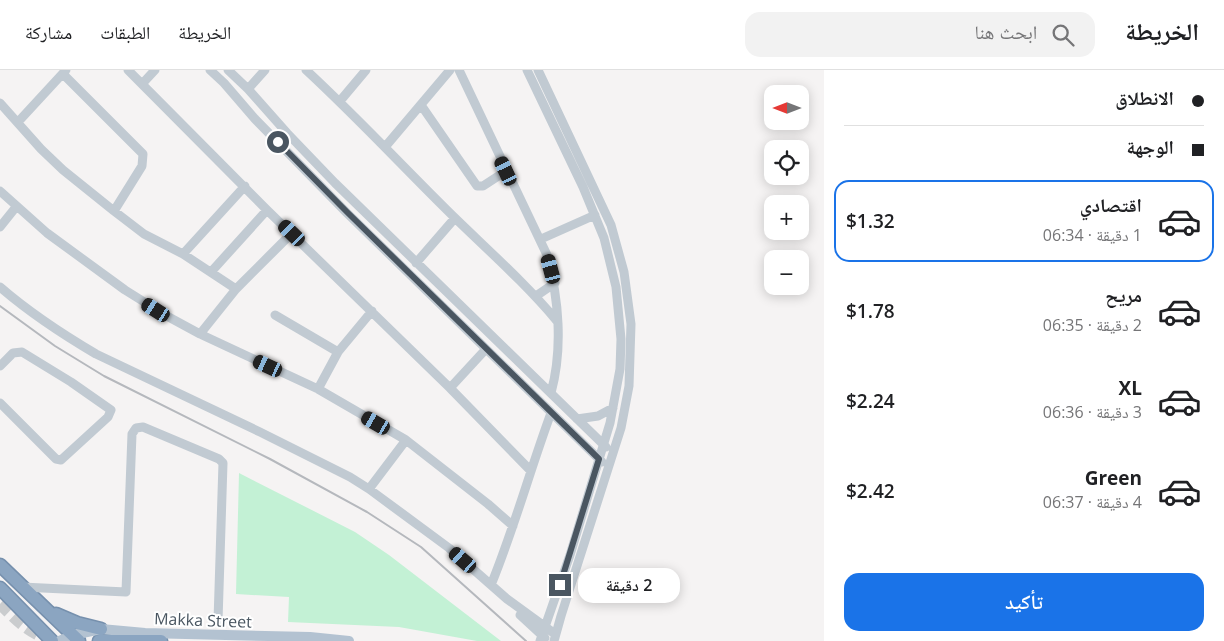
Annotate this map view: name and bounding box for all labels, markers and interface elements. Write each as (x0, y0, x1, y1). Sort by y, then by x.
search box (745, 12, 1095, 57)
text: الخريطة (1125, 14, 1199, 47)
text: ابحث هنا (974, 19, 1037, 45)
text: مشاركة (25, 20, 72, 44)
text: الطبقات (100, 20, 150, 44)
text: الخريطة (178, 20, 231, 44)
icon: search (1049, 21, 1077, 49)
north arrow (764, 85, 809, 130)
map controls (764, 85, 809, 295)
text: الانطلاق (1115, 85, 1174, 111)
route start (267, 131, 289, 153)
text: الوجهة (1126, 134, 1174, 160)
button: locate (764, 140, 809, 185)
car (492, 154, 519, 188)
text: اقتصادي (1080, 192, 1142, 218)
button: + (764, 195, 809, 240)
icon: car (1157, 199, 1202, 244)
text: $1.32 (846, 208, 895, 234)
car (275, 217, 308, 249)
text: 1 دقيقة · 06:34 (1043, 224, 1142, 246)
button: − (764, 250, 809, 295)
car (539, 253, 562, 285)
text: مريح (1105, 282, 1142, 308)
icon: car (1157, 289, 1202, 334)
car (139, 296, 172, 324)
text: $1.78 (846, 298, 895, 324)
text: 2 دقيقة · 06:35 (1043, 314, 1142, 336)
car (251, 353, 284, 379)
text: XL (1119, 375, 1142, 401)
icon: car (1157, 379, 1202, 424)
text: $2.24 (846, 388, 895, 414)
text: 3 دقيقة · 06:36 (1043, 401, 1142, 423)
car (359, 409, 392, 437)
text: Green (1085, 465, 1142, 491)
icon: car (1157, 469, 1202, 514)
text: $2.42 (846, 478, 895, 504)
text: 4 دقيقة · 06:37 (1043, 491, 1142, 513)
car (446, 544, 479, 576)
callout: 2 دقيقة (578, 568, 680, 602)
button: تأكيد (844, 573, 1204, 631)
route end (549, 574, 571, 596)
text: 2 دقيقة (606, 574, 652, 596)
street label: Makka Street (154, 607, 253, 633)

